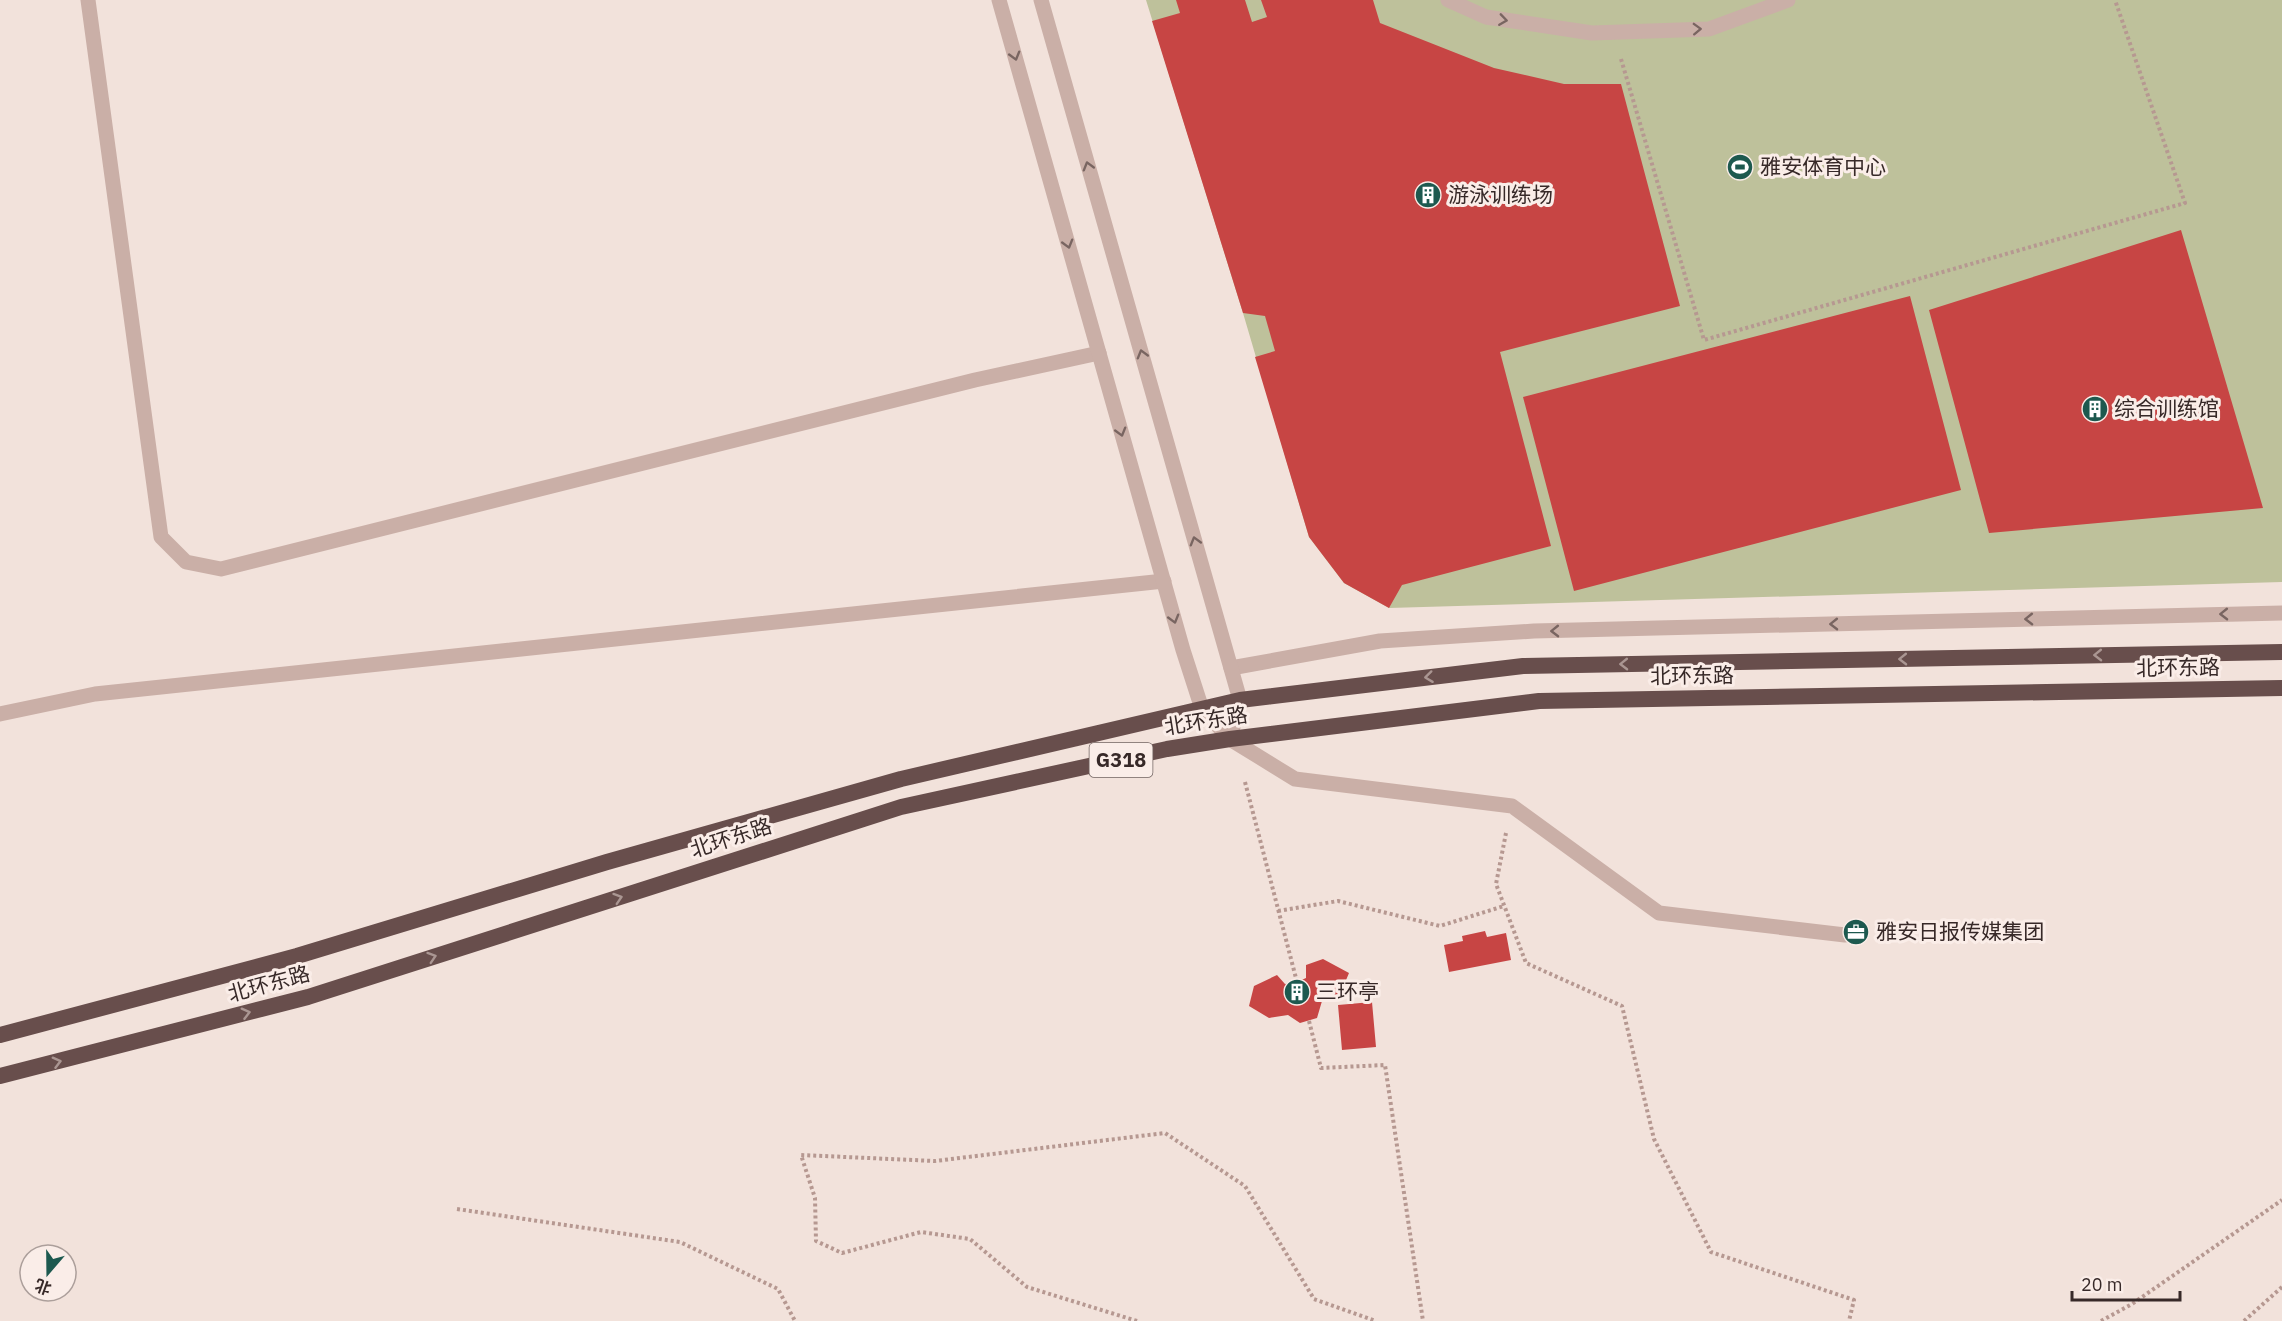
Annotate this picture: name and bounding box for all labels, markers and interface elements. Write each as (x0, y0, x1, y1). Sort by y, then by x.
one-way arrow (1498, 13, 1507, 25)
one-way arrow (1692, 23, 1701, 35)
one-way arrow (1008, 50, 1020, 61)
sports icon: 雅安体育中心 (1725, 152, 1755, 182)
place label: 雅安体育中心 (1760, 152, 1886, 180)
one-way arrow (1083, 161, 1095, 172)
building icon: 游泳训练场 (1413, 180, 1443, 210)
place label: 游泳训练场 (1448, 180, 1553, 208)
one-way arrow (1061, 239, 1074, 249)
one-way arrow (1137, 349, 1149, 360)
building icon: 综合训练馆 (2080, 394, 2110, 424)
place label: 综合训练馆 (2114, 394, 2219, 422)
one-way arrow (1114, 426, 1127, 436)
one-way arrow (1190, 536, 1202, 547)
one-way arrow (2219, 608, 2228, 620)
one-way arrow (2024, 613, 2033, 625)
one-way arrow (1167, 614, 1180, 624)
one-way arrow (1829, 618, 1838, 630)
one-way arrow (1550, 625, 1559, 637)
one-way arrow (2093, 649, 2102, 661)
street label: 北环东路 (2136, 652, 2220, 682)
one-way arrow (1898, 653, 1907, 665)
one-way arrow (1619, 658, 1628, 670)
street label: 北环东路 (1650, 660, 1734, 690)
one-way arrow (1425, 671, 1434, 683)
street label: 北环东路 (1162, 700, 1250, 740)
road number: G318 (1090, 743, 1152, 777)
street label: 北环东路 (686, 811, 775, 863)
one-way arrow (612, 893, 623, 905)
office icon: 雅安日报传媒集团 (1841, 917, 1871, 947)
place label: 雅安日报传媒集团 (1876, 917, 2044, 945)
one-way arrow (426, 952, 437, 965)
street label: 北环东路 (225, 959, 313, 1007)
building icon: 三环亭 (1282, 977, 1312, 1007)
place label: 三环亭 (1316, 977, 1379, 1005)
one-way arrow (240, 1008, 250, 1021)
one-way arrow (52, 1057, 62, 1070)
north arrow (18, 1243, 78, 1303)
scale bar (2072, 1264, 2180, 1302)
text: 20 m (2081, 1273, 2123, 1296)
text: 北 (32, 1275, 54, 1299)

